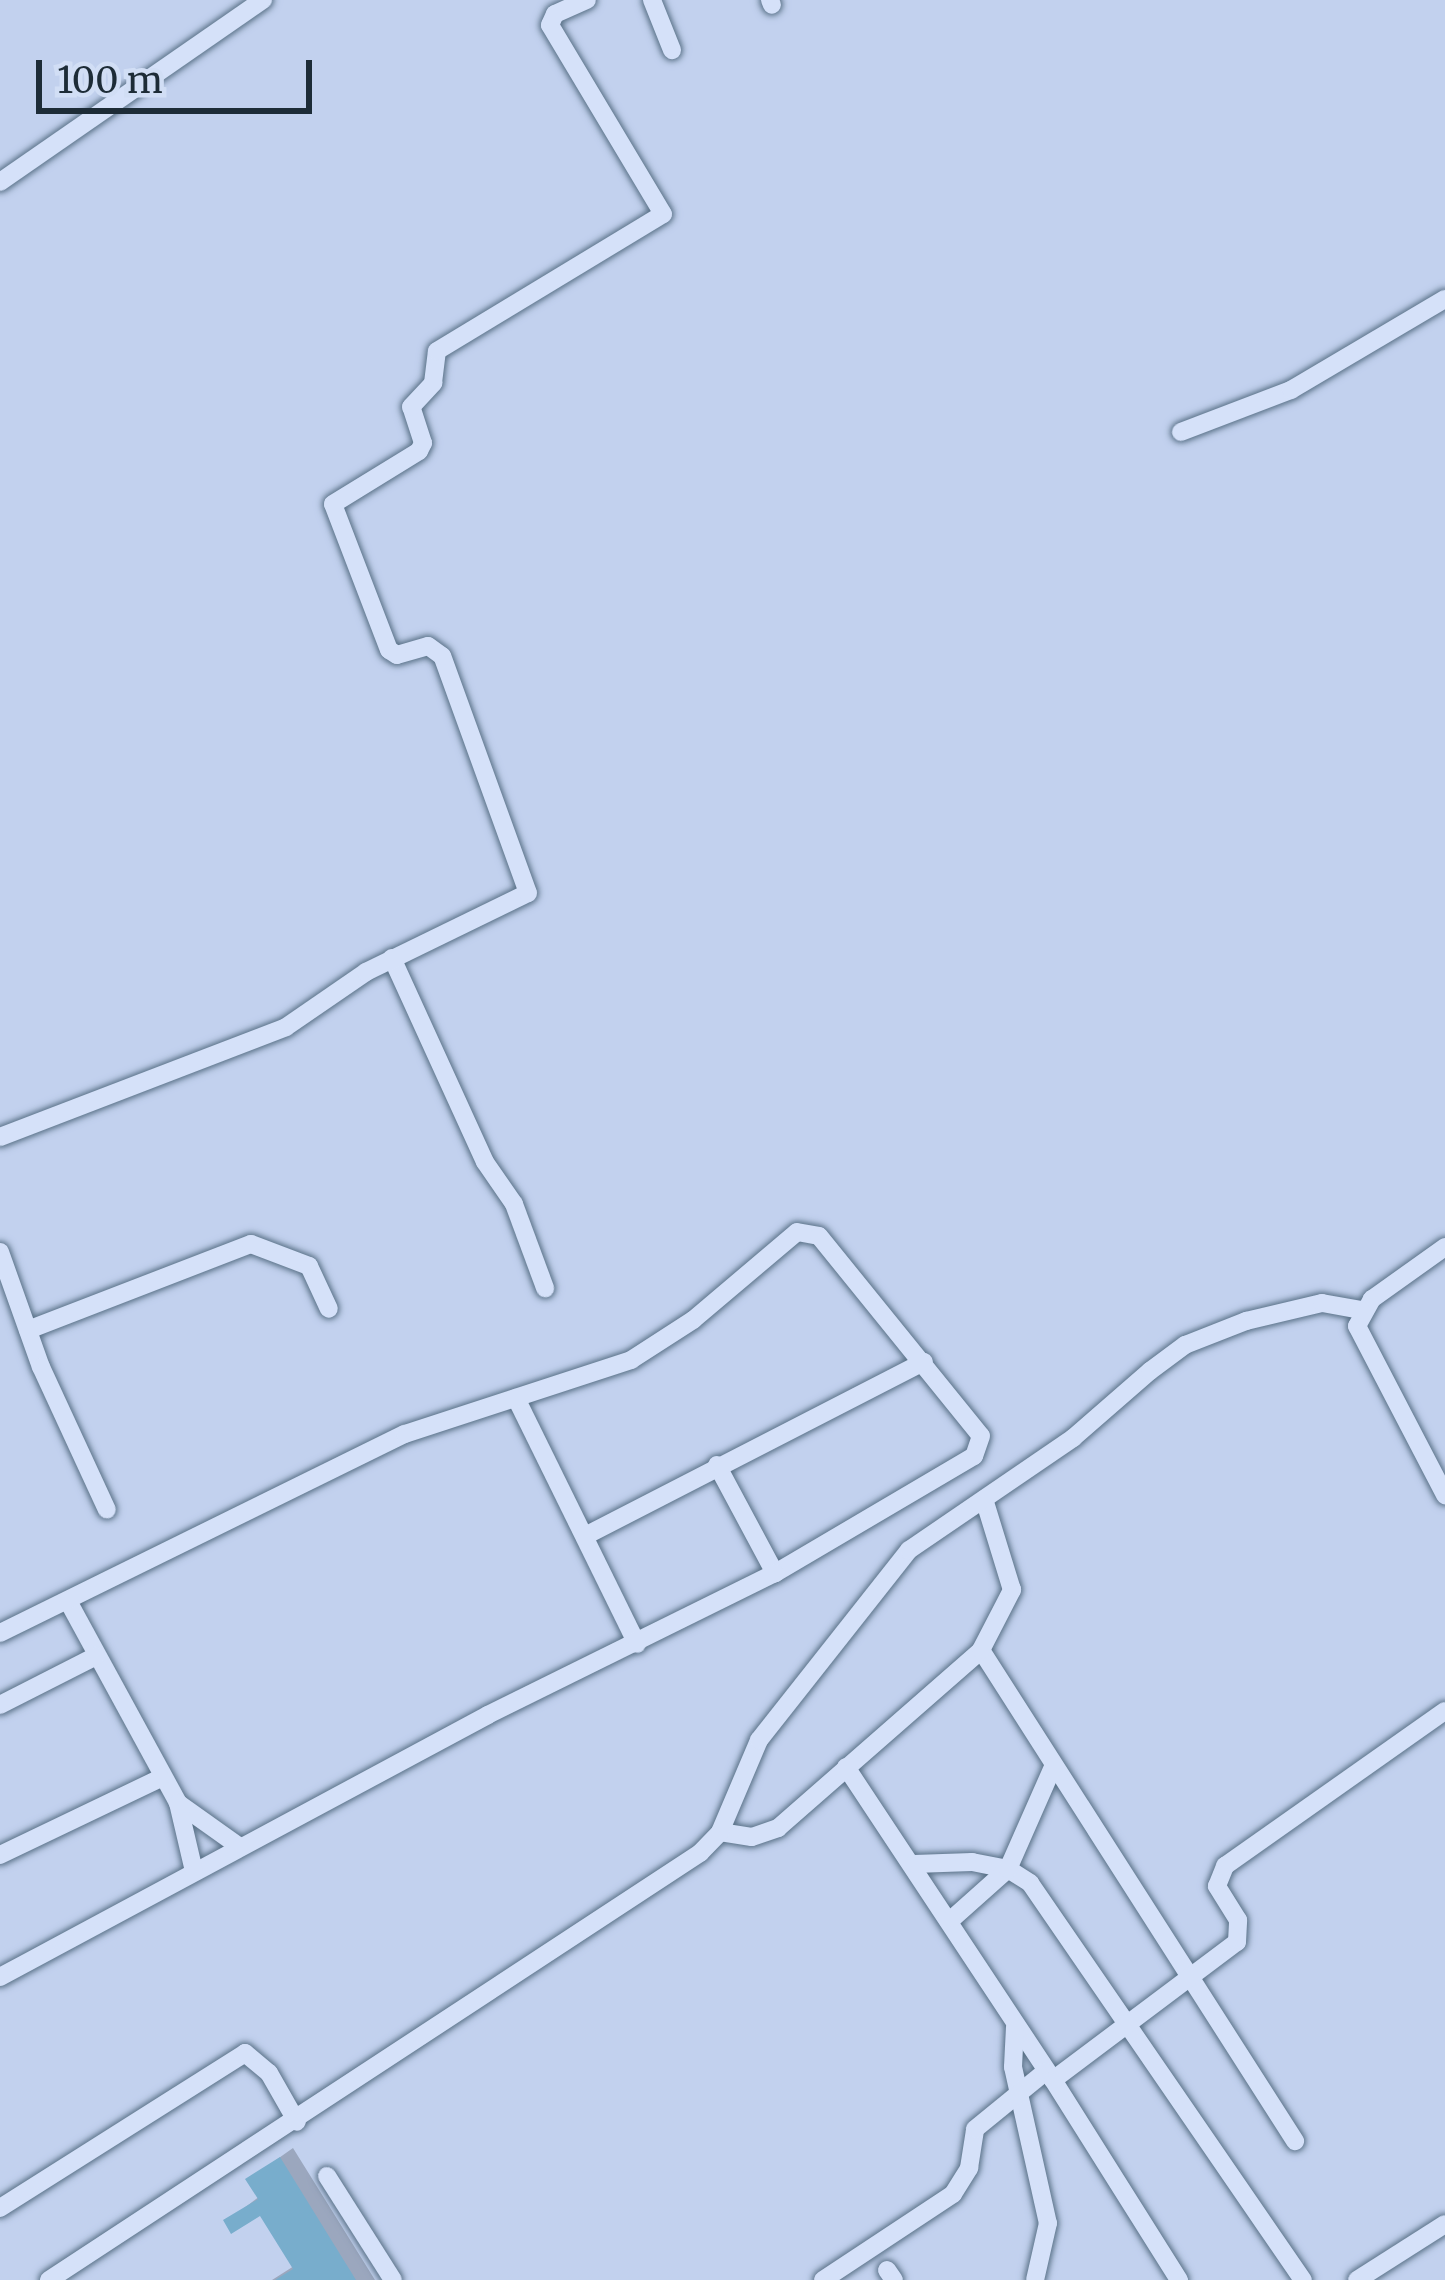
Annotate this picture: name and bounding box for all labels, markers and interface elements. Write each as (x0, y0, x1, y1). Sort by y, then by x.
scale bar (42, 36, 318, 110)
text: 100 m (57, 58, 163, 103)

